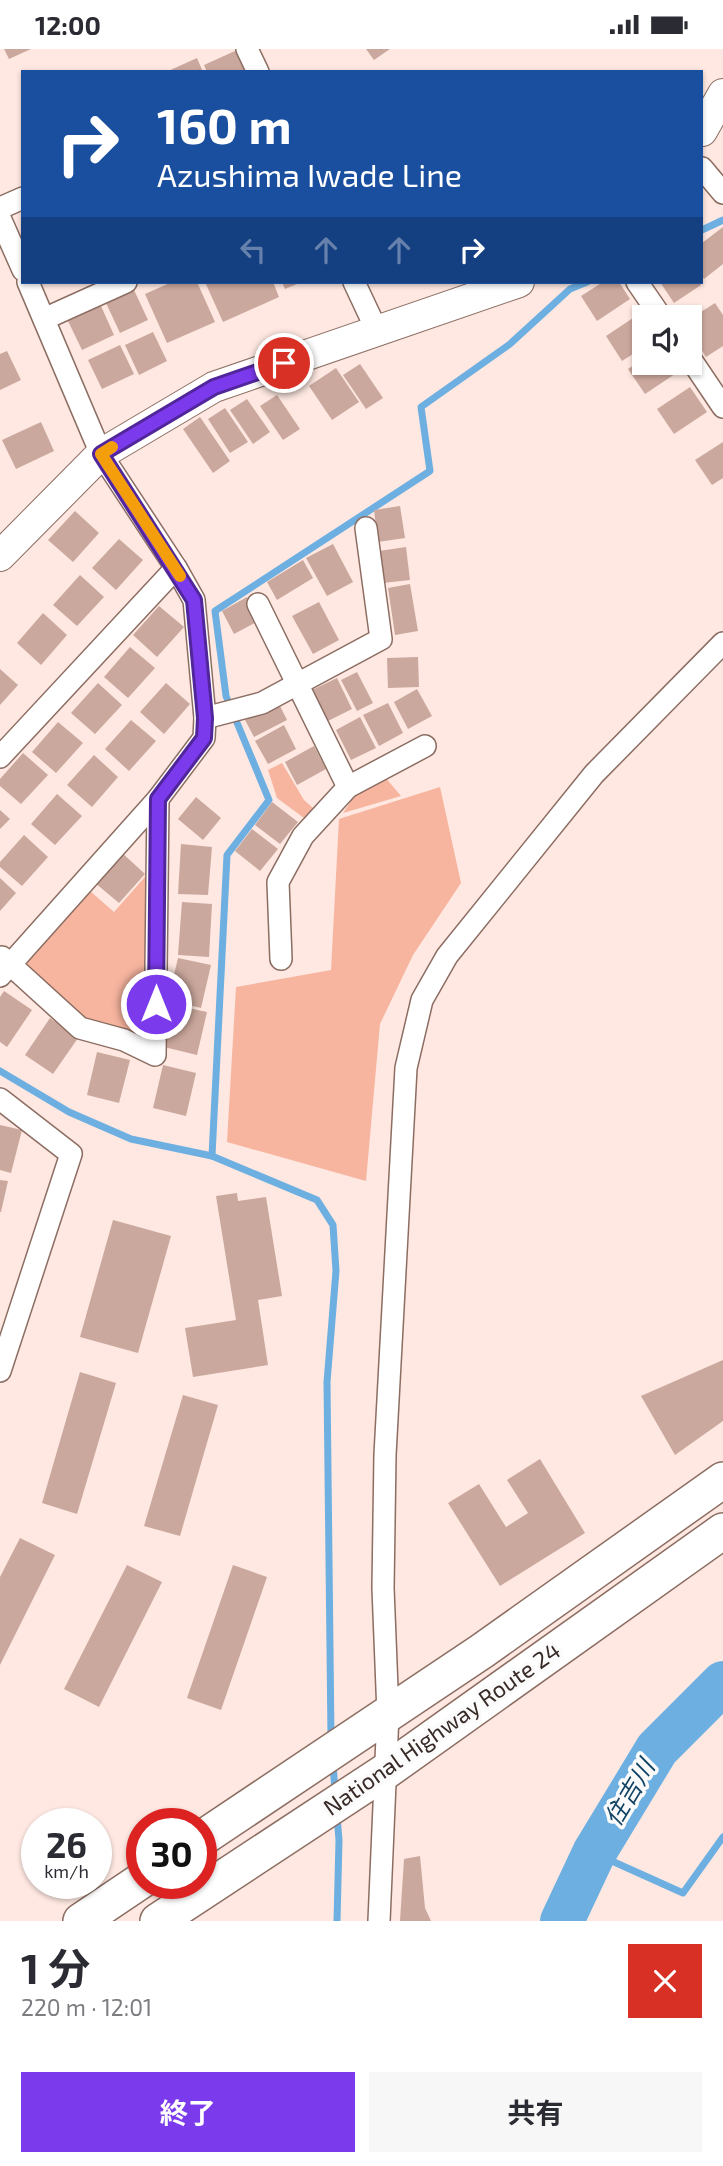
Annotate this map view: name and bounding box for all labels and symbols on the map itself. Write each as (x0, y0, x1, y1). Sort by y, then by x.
pin (254, 333, 314, 393)
position arrow (119, 967, 193, 1041)
street label: National Highway Route 24 (318, 1636, 565, 1821)
water label: 住吉川 (598, 1751, 661, 1831)
speed limit sign: 30 (126, 1808, 217, 1899)

